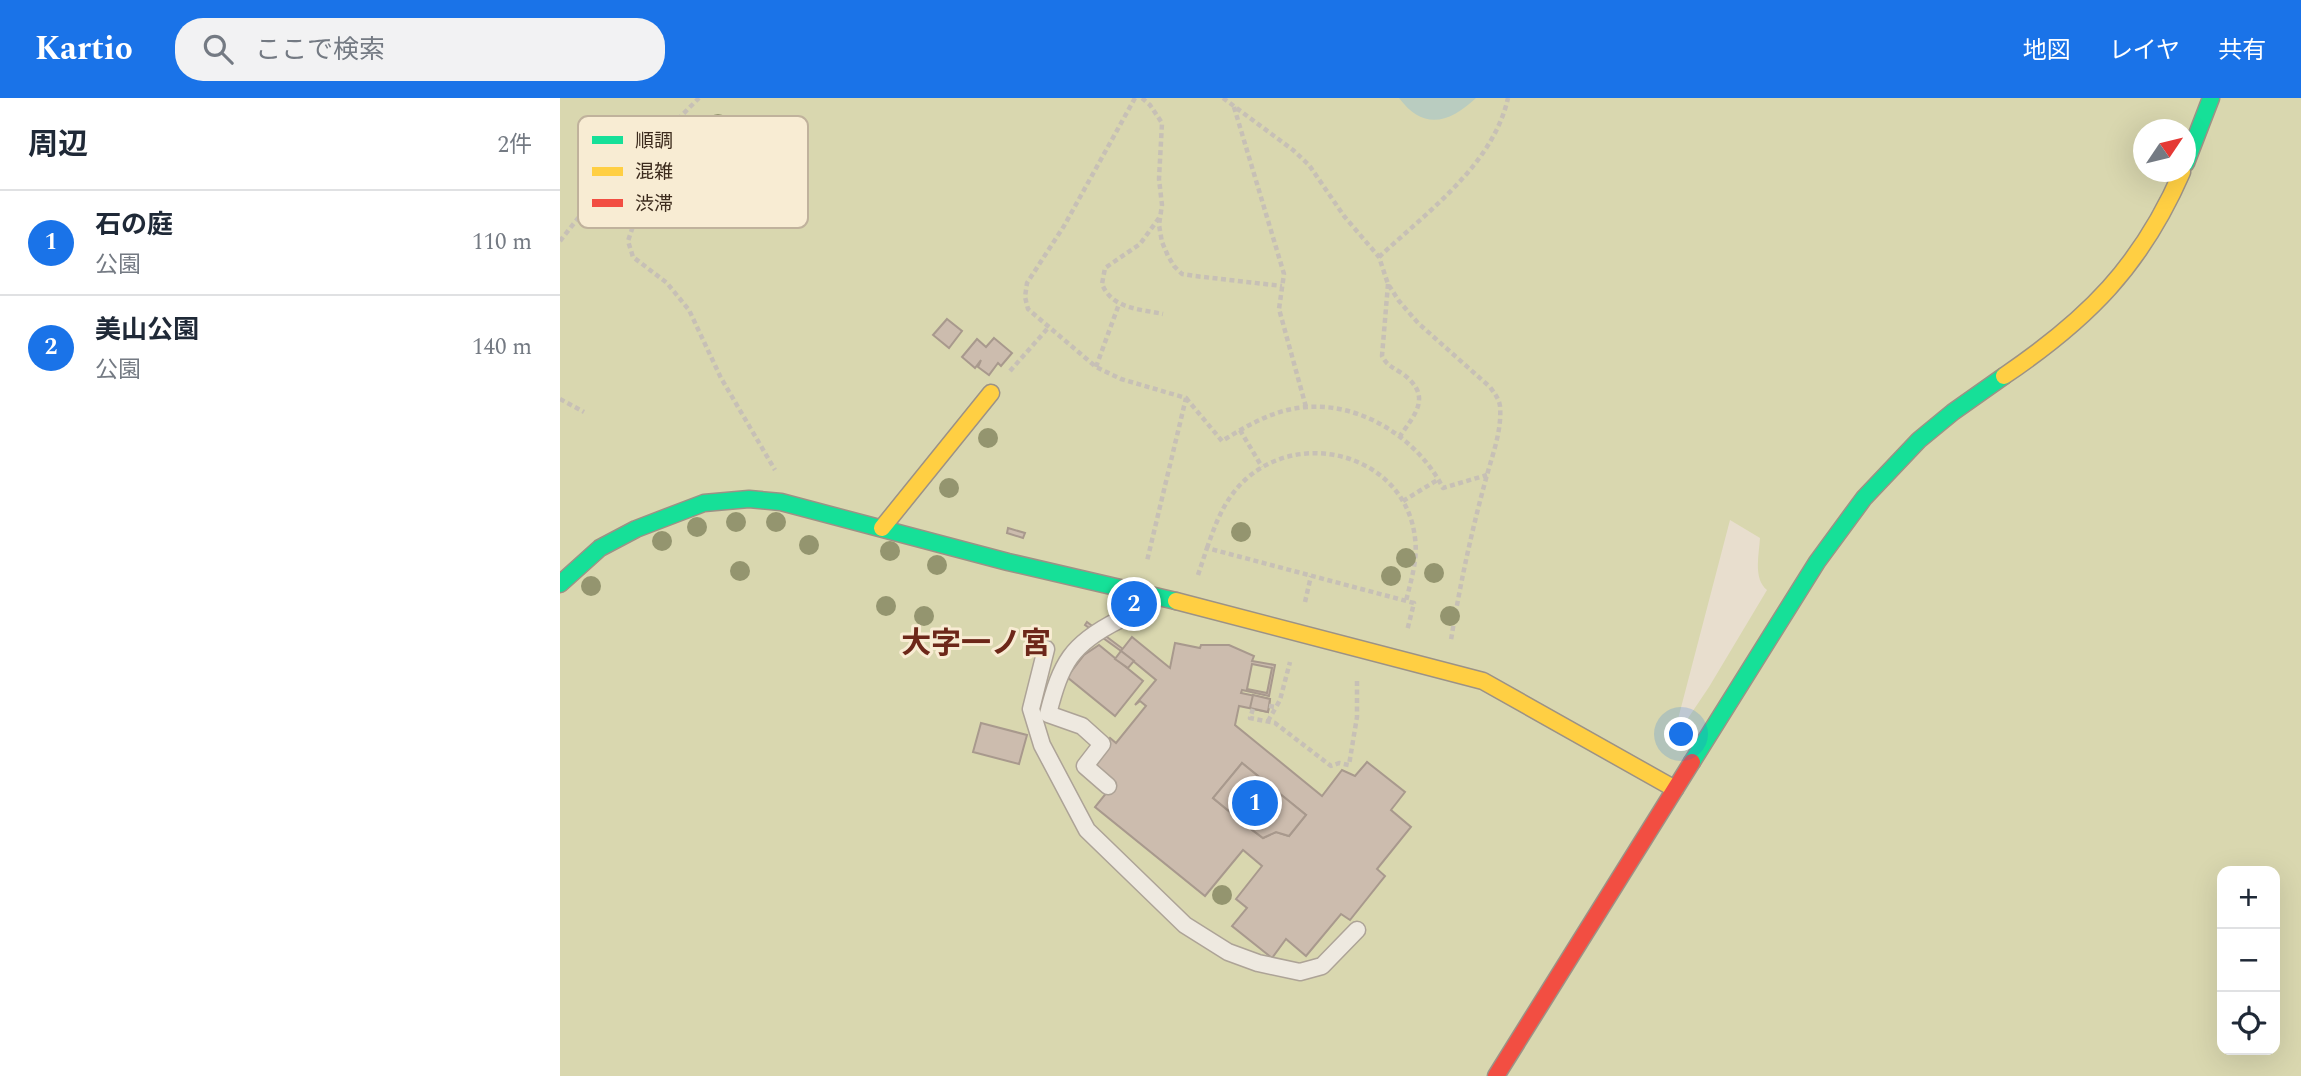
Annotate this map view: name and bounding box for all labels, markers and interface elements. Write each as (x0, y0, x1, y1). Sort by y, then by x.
search box (175, 18, 665, 81)
text: Kartio (35, 24, 133, 74)
icon: search (199, 30, 237, 68)
text: ここで検索 (255, 30, 385, 70)
text: 地図 (2023, 33, 2071, 69)
text: レイヤ (2109, 33, 2180, 69)
text: 共有 (2218, 33, 2266, 69)
legend (578, 116, 808, 228)
north arrow (2133, 119, 2196, 182)
text: 周辺 (28, 122, 88, 168)
text: 順調 (635, 127, 673, 156)
text: 2件 (498, 128, 532, 163)
text: 混雑 (635, 158, 673, 187)
text: 渋滞 (635, 190, 673, 219)
text: 石の庭 (95, 205, 173, 245)
text: 1 (45, 225, 57, 260)
text: 110 m (472, 225, 532, 260)
text: 公園 (95, 248, 141, 283)
text: 美山公園 (95, 310, 199, 350)
text: 2 (45, 330, 57, 365)
text: 140 m (472, 330, 532, 365)
text: 公園 (95, 353, 141, 388)
pin: 2 (1111, 578, 1157, 630)
district label: 大字一ノ宮 (901, 621, 1051, 667)
your location (1664, 717, 1698, 751)
pin: 1 (1232, 777, 1278, 829)
map controls (2217, 866, 2280, 1055)
button: + (2217, 866, 2280, 929)
button: − (2217, 929, 2280, 992)
button: locate (2217, 992, 2280, 1055)

